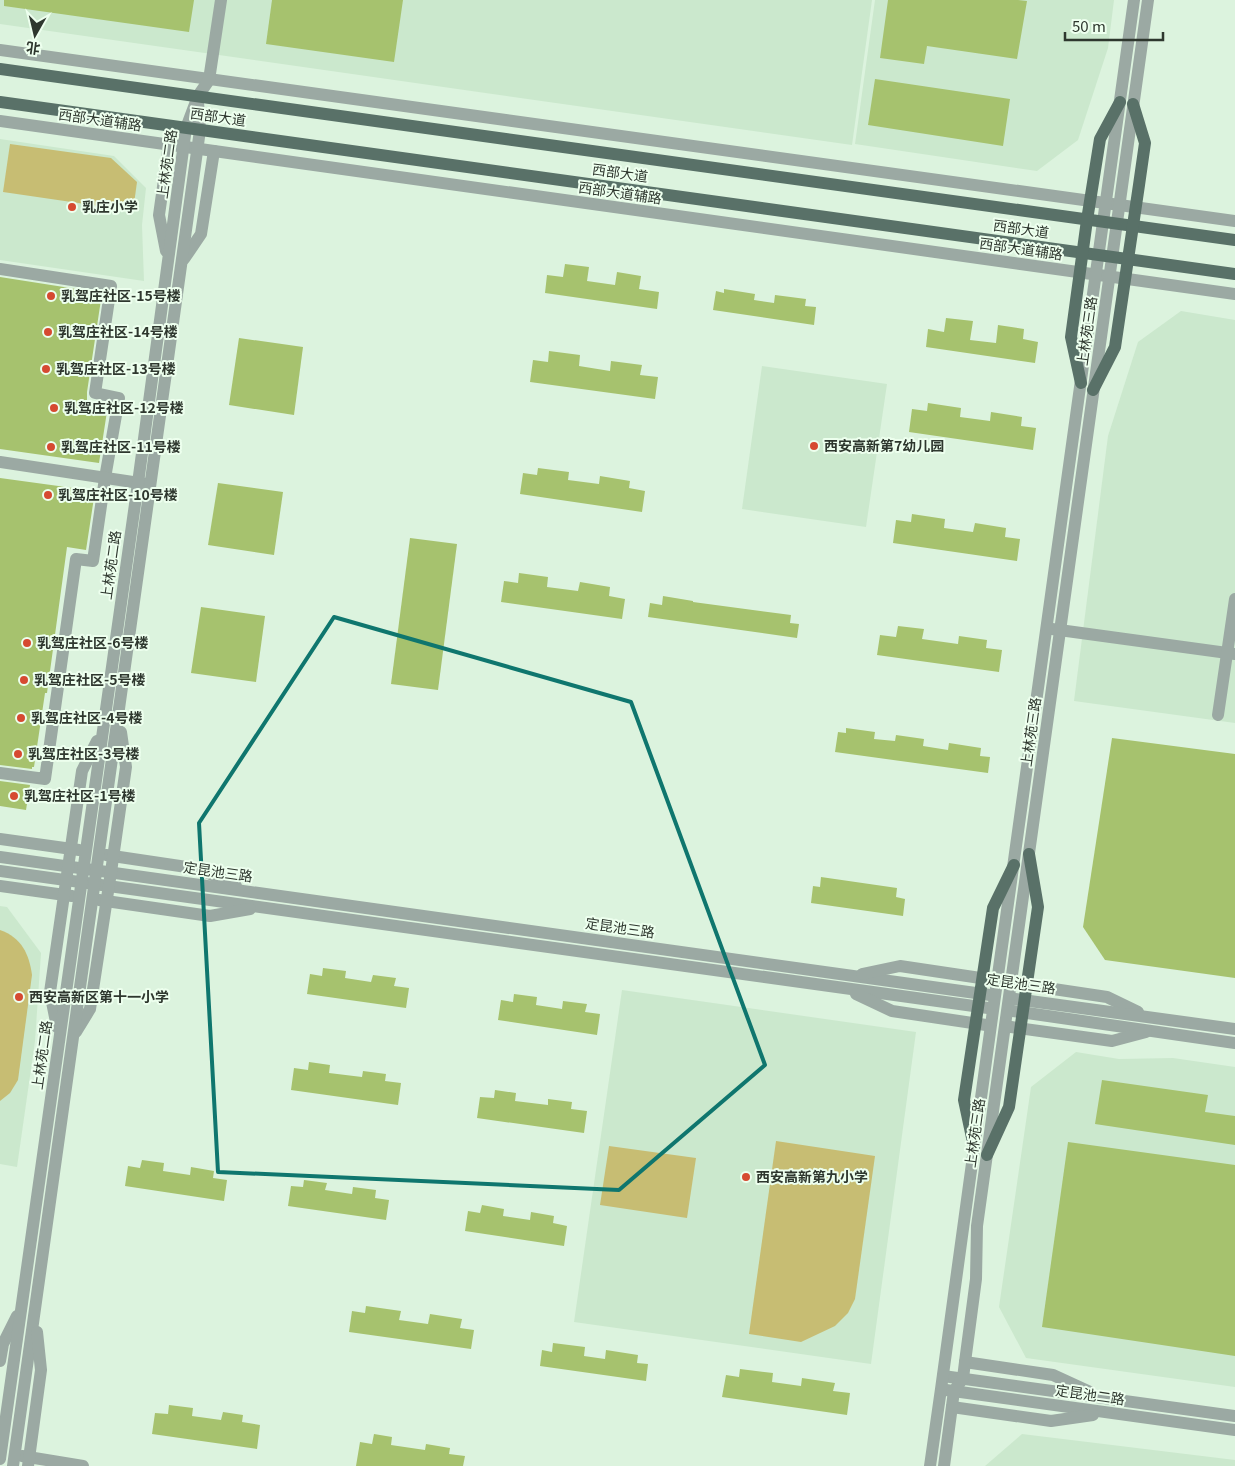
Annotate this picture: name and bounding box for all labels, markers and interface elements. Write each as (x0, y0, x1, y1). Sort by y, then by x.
north arrow (10, 10, 60, 60)
scale bar (1065, 10, 1162, 42)
text: 50 m (1072, 15, 1106, 36)
text: 北 (25, 38, 41, 60)
street label: 西部大道 (189, 102, 247, 130)
street label: 西部大道辅路 (57, 103, 143, 135)
street label: 上林苑二路 (151, 128, 181, 200)
street label: 西部大道 (591, 158, 649, 186)
street label: 西部大道辅路 (577, 176, 663, 208)
place label: 乳庄小学 (82, 196, 138, 216)
marker: 乳庄小学 (66, 201, 78, 213)
street label: 西部大道 (992, 214, 1050, 242)
street label: 西部大道辅路 (978, 232, 1064, 264)
place label: 乳驾庄社区-15号楼 (61, 285, 181, 305)
marker: 乳驾庄社区-15号楼 (45, 290, 57, 302)
street label: 上林苑三路 (1071, 295, 1101, 367)
place label: 乳驾庄社区-14号楼 (58, 321, 178, 341)
marker: 乳驾庄社区-14号楼 (42, 326, 54, 338)
place label: 乳驾庄社区-13号楼 (56, 358, 176, 378)
marker: 乳驾庄社区-13号楼 (40, 363, 52, 375)
place label: 乳驾庄社区-12号楼 (64, 397, 184, 417)
marker: 乳驾庄社区-12号楼 (48, 402, 60, 414)
place label: 西安高新第7幼儿园 (824, 435, 944, 455)
place label: 乳驾庄社区-11号楼 (61, 436, 181, 456)
marker: 西安高新第7幼儿园 (808, 440, 820, 452)
marker: 乳驾庄社区-11号楼 (45, 441, 57, 453)
place label: 乳驾庄社区-10号楼 (58, 484, 178, 504)
marker: 乳驾庄社区-10号楼 (42, 489, 54, 501)
street label: 上林苑二路 (95, 529, 125, 601)
place label: 乳驾庄社区-6号楼 (37, 632, 148, 652)
marker: 乳驾庄社区-6号楼 (21, 637, 33, 649)
place label: 乳驾庄社区-5号楼 (34, 669, 145, 689)
marker: 乳驾庄社区-5号楼 (18, 674, 30, 686)
street label: 上林苑三路 (1015, 696, 1045, 768)
place label: 乳驾庄社区-4号楼 (31, 707, 142, 727)
marker: 乳驾庄社区-4号楼 (15, 712, 27, 724)
place label: 乳驾庄社区-3号楼 (28, 743, 139, 763)
marker: 乳驾庄社区-3号楼 (12, 748, 24, 760)
place label: 乳驾庄社区-1号楼 (24, 785, 135, 805)
marker: 乳驾庄社区-1号楼 (8, 790, 20, 802)
street label: 定昆池三路 (182, 856, 254, 886)
street label: 定昆池三路 (584, 912, 656, 942)
street label: 定昆池三路 (985, 968, 1057, 998)
place label: 西安高新区第十一小学 (29, 986, 169, 1006)
marker: 西安高新区第十一小学 (13, 991, 25, 1003)
street label: 上林苑二路 (26, 1019, 56, 1091)
street label: 上林苑三路 (959, 1097, 989, 1169)
place label: 西安高新第九小学 (756, 1166, 868, 1186)
marker: 西安高新第九小学 (740, 1171, 752, 1183)
street label: 定昆池二路 (1054, 1379, 1126, 1409)

